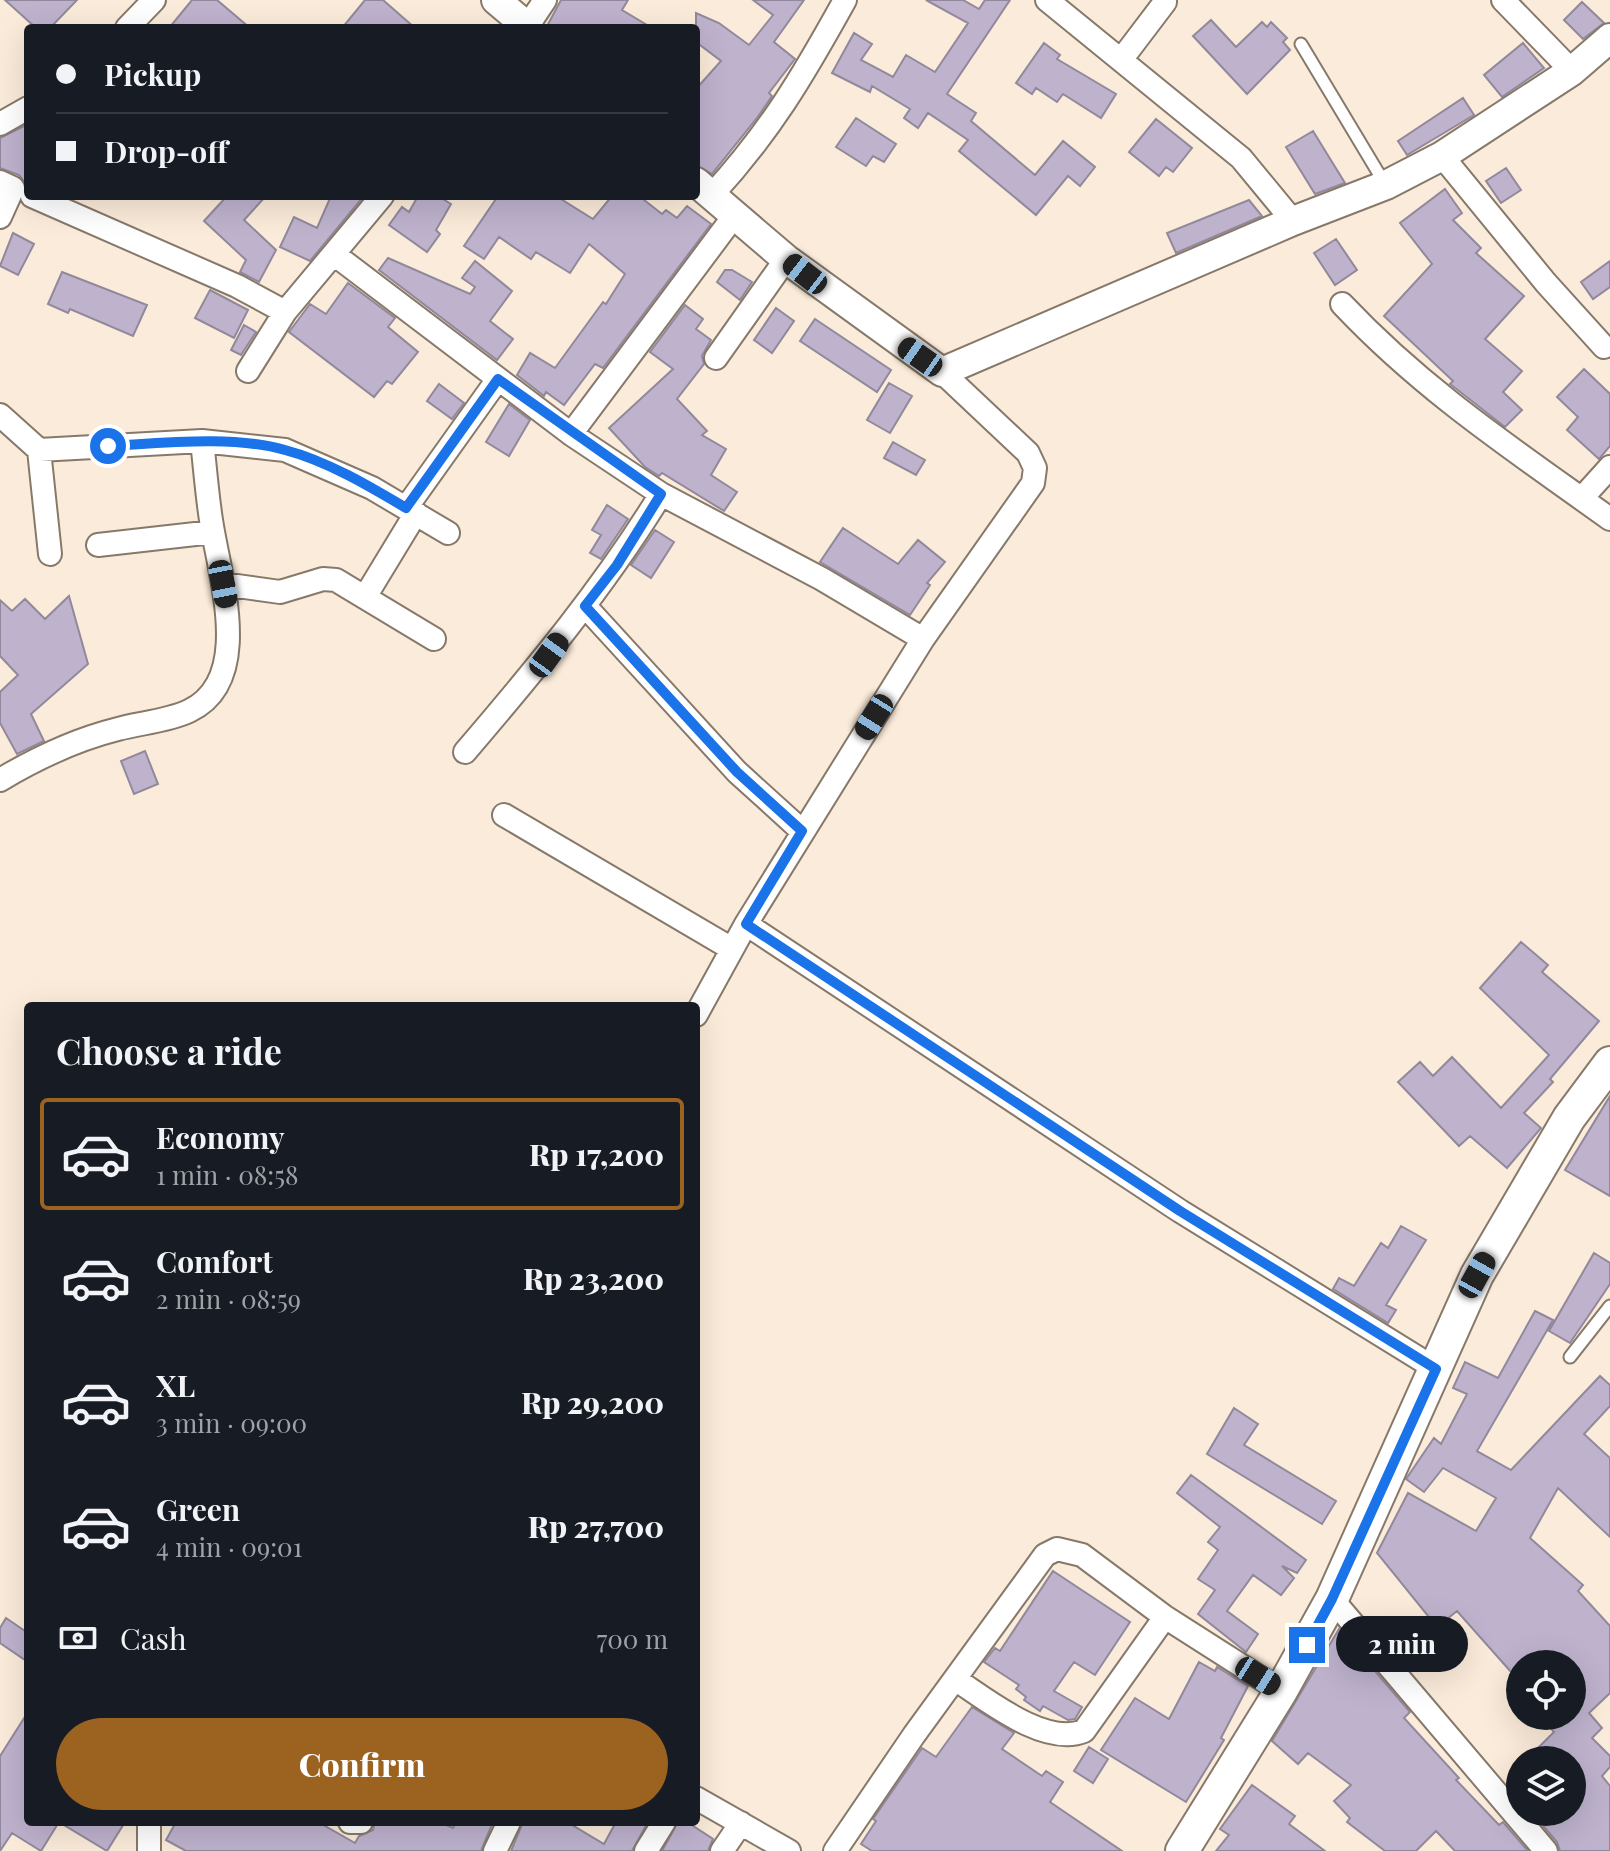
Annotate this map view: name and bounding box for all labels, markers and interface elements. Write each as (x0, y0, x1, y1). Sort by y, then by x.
text: Pickup (104, 54, 201, 94)
text: Drop-off (104, 131, 228, 171)
car (779, 250, 831, 298)
car (893, 333, 947, 381)
route start (90, 428, 126, 464)
car (207, 558, 239, 610)
car (525, 629, 573, 681)
car (851, 690, 897, 744)
text: Choose a ride (56, 1026, 282, 1074)
text: Economy (156, 1117, 285, 1157)
icon: car (60, 1118, 132, 1190)
text: Rp 17,200 (529, 1134, 664, 1174)
text: 1 min · 08:58 (156, 1157, 298, 1192)
text: Comfort (156, 1241, 273, 1281)
icon: car (60, 1242, 132, 1314)
car (1455, 1248, 1499, 1302)
text: Rp 23,200 (523, 1258, 664, 1298)
text: 2 min · 08:59 (156, 1281, 301, 1316)
text: XL (156, 1365, 195, 1405)
icon: car (60, 1366, 132, 1438)
text: Rp 29,200 (521, 1382, 664, 1422)
text: 3 min · 09:00 (156, 1405, 307, 1440)
text: Green (156, 1489, 240, 1529)
icon: car (60, 1490, 132, 1562)
text: Rp 27,700 (528, 1506, 664, 1546)
text: 4 min · 09:01 (156, 1529, 302, 1564)
icon: cash (56, 1616, 100, 1660)
callout: 2 min (1335, 1617, 1467, 1673)
text: Cash (120, 1618, 187, 1658)
text: 700 m (597, 1621, 668, 1656)
text: 2 min (1368, 1626, 1436, 1661)
route end (1289, 1627, 1325, 1663)
map controls (1506, 1650, 1586, 1826)
button: locate (1506, 1650, 1586, 1730)
car (1231, 1653, 1285, 1699)
button: Confirm (56, 1718, 668, 1810)
button: layers (1506, 1746, 1586, 1826)

